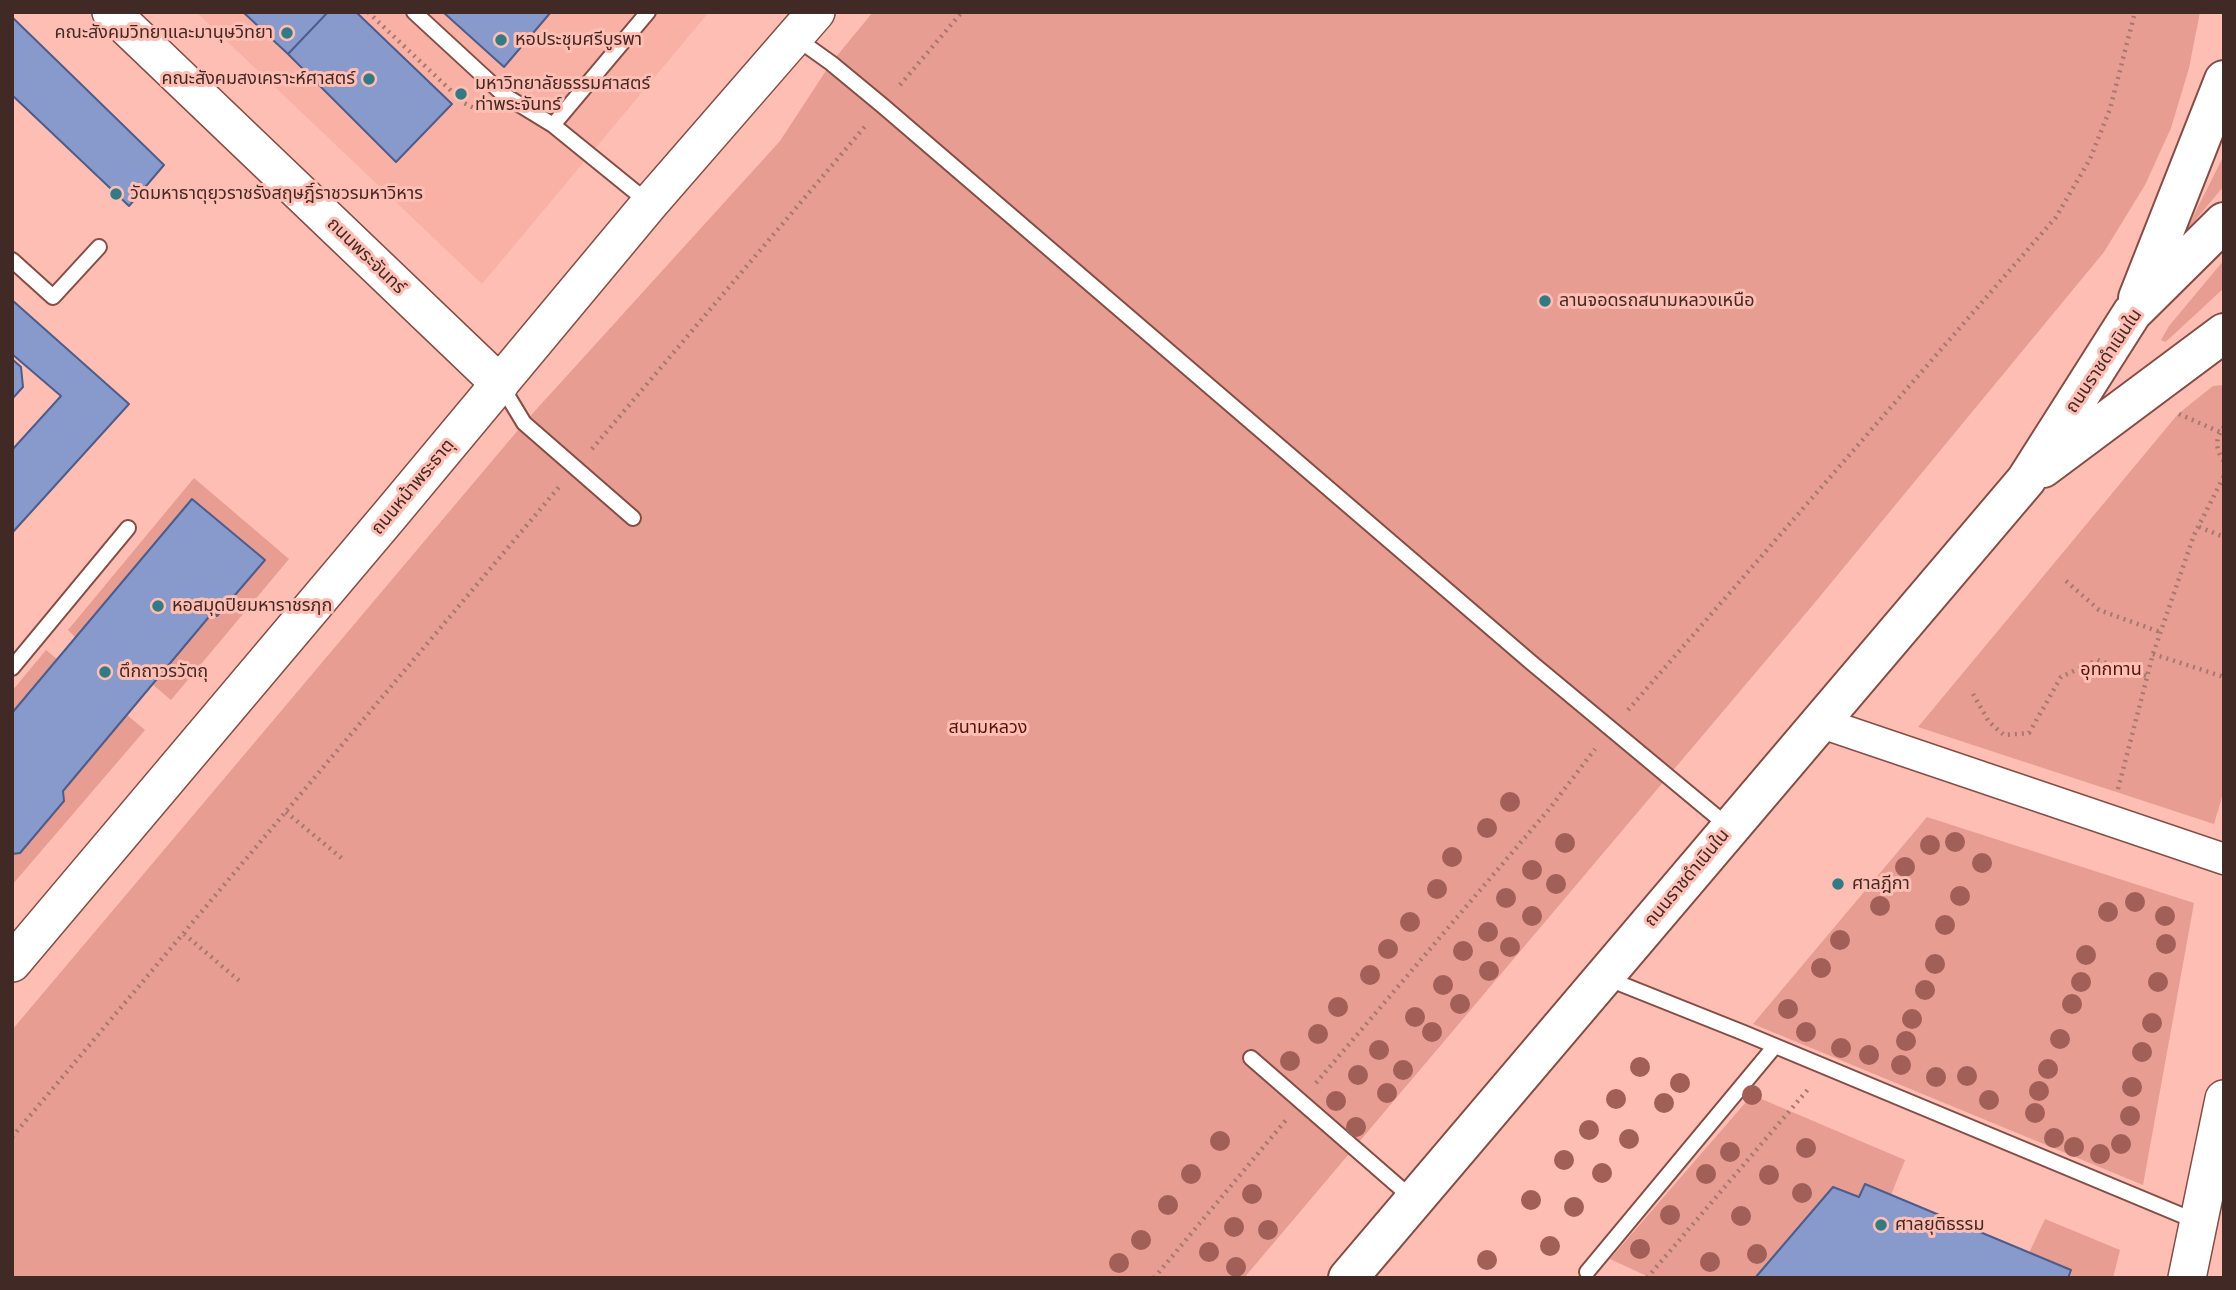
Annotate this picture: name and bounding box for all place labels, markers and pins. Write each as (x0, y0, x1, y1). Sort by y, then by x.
place label: คณะสังคมวิทยาและมานุษวิทยา (54, 22, 273, 44)
marker: คณะสังคมวิทยาและมานุษวิทยา (279, 25, 295, 41)
place label: หอประชุมศรีบูรพา (515, 29, 642, 51)
marker: หอประชุมศรีบูรพา (493, 32, 509, 48)
place label: คณะสังคมสงเคราะห์ศาสตร์ (161, 68, 355, 90)
marker: คณะสังคมสงเคราะห์ศาสตร์ (361, 71, 377, 87)
place label: มหาวิทยาลัยธรรมศาสตร์ ท่าพระจันทร์ (475, 73, 650, 116)
marker: มหาวิทยาลัยธรรมศาสตร์ ท่าพระจันทร์ (453, 86, 469, 102)
place label: วัดมหาธาตุยุวราชรังสฤษฎิ์ราชวรมหาวิหาร (130, 183, 423, 205)
marker: วัดมหาธาตุยุวราชรังสฤษฎิ์ราชวรมหาวิหาร (108, 186, 124, 202)
place label: ลานจอดรถสนามหลวงเหนือ (1559, 290, 1755, 312)
marker: ลานจอดรถสนามหลวงเหนือ (1537, 293, 1553, 309)
place label: หอสมุดปิยมหาราชรฦก (172, 595, 332, 617)
marker: หอสมุดปิยมหาราชรฦก (150, 598, 166, 614)
place label: ตึกถาวรวัตถุ (119, 661, 208, 683)
marker: ตึกถาวรวัตถุ (97, 664, 113, 680)
place label: ศาลฎีกา (1852, 873, 1910, 895)
marker: ศาลฎีกา (1830, 876, 1846, 892)
place label: ศาลยุติธรรม (1895, 1214, 1984, 1236)
marker: ศาลยุติธรรม (1873, 1217, 1889, 1233)

